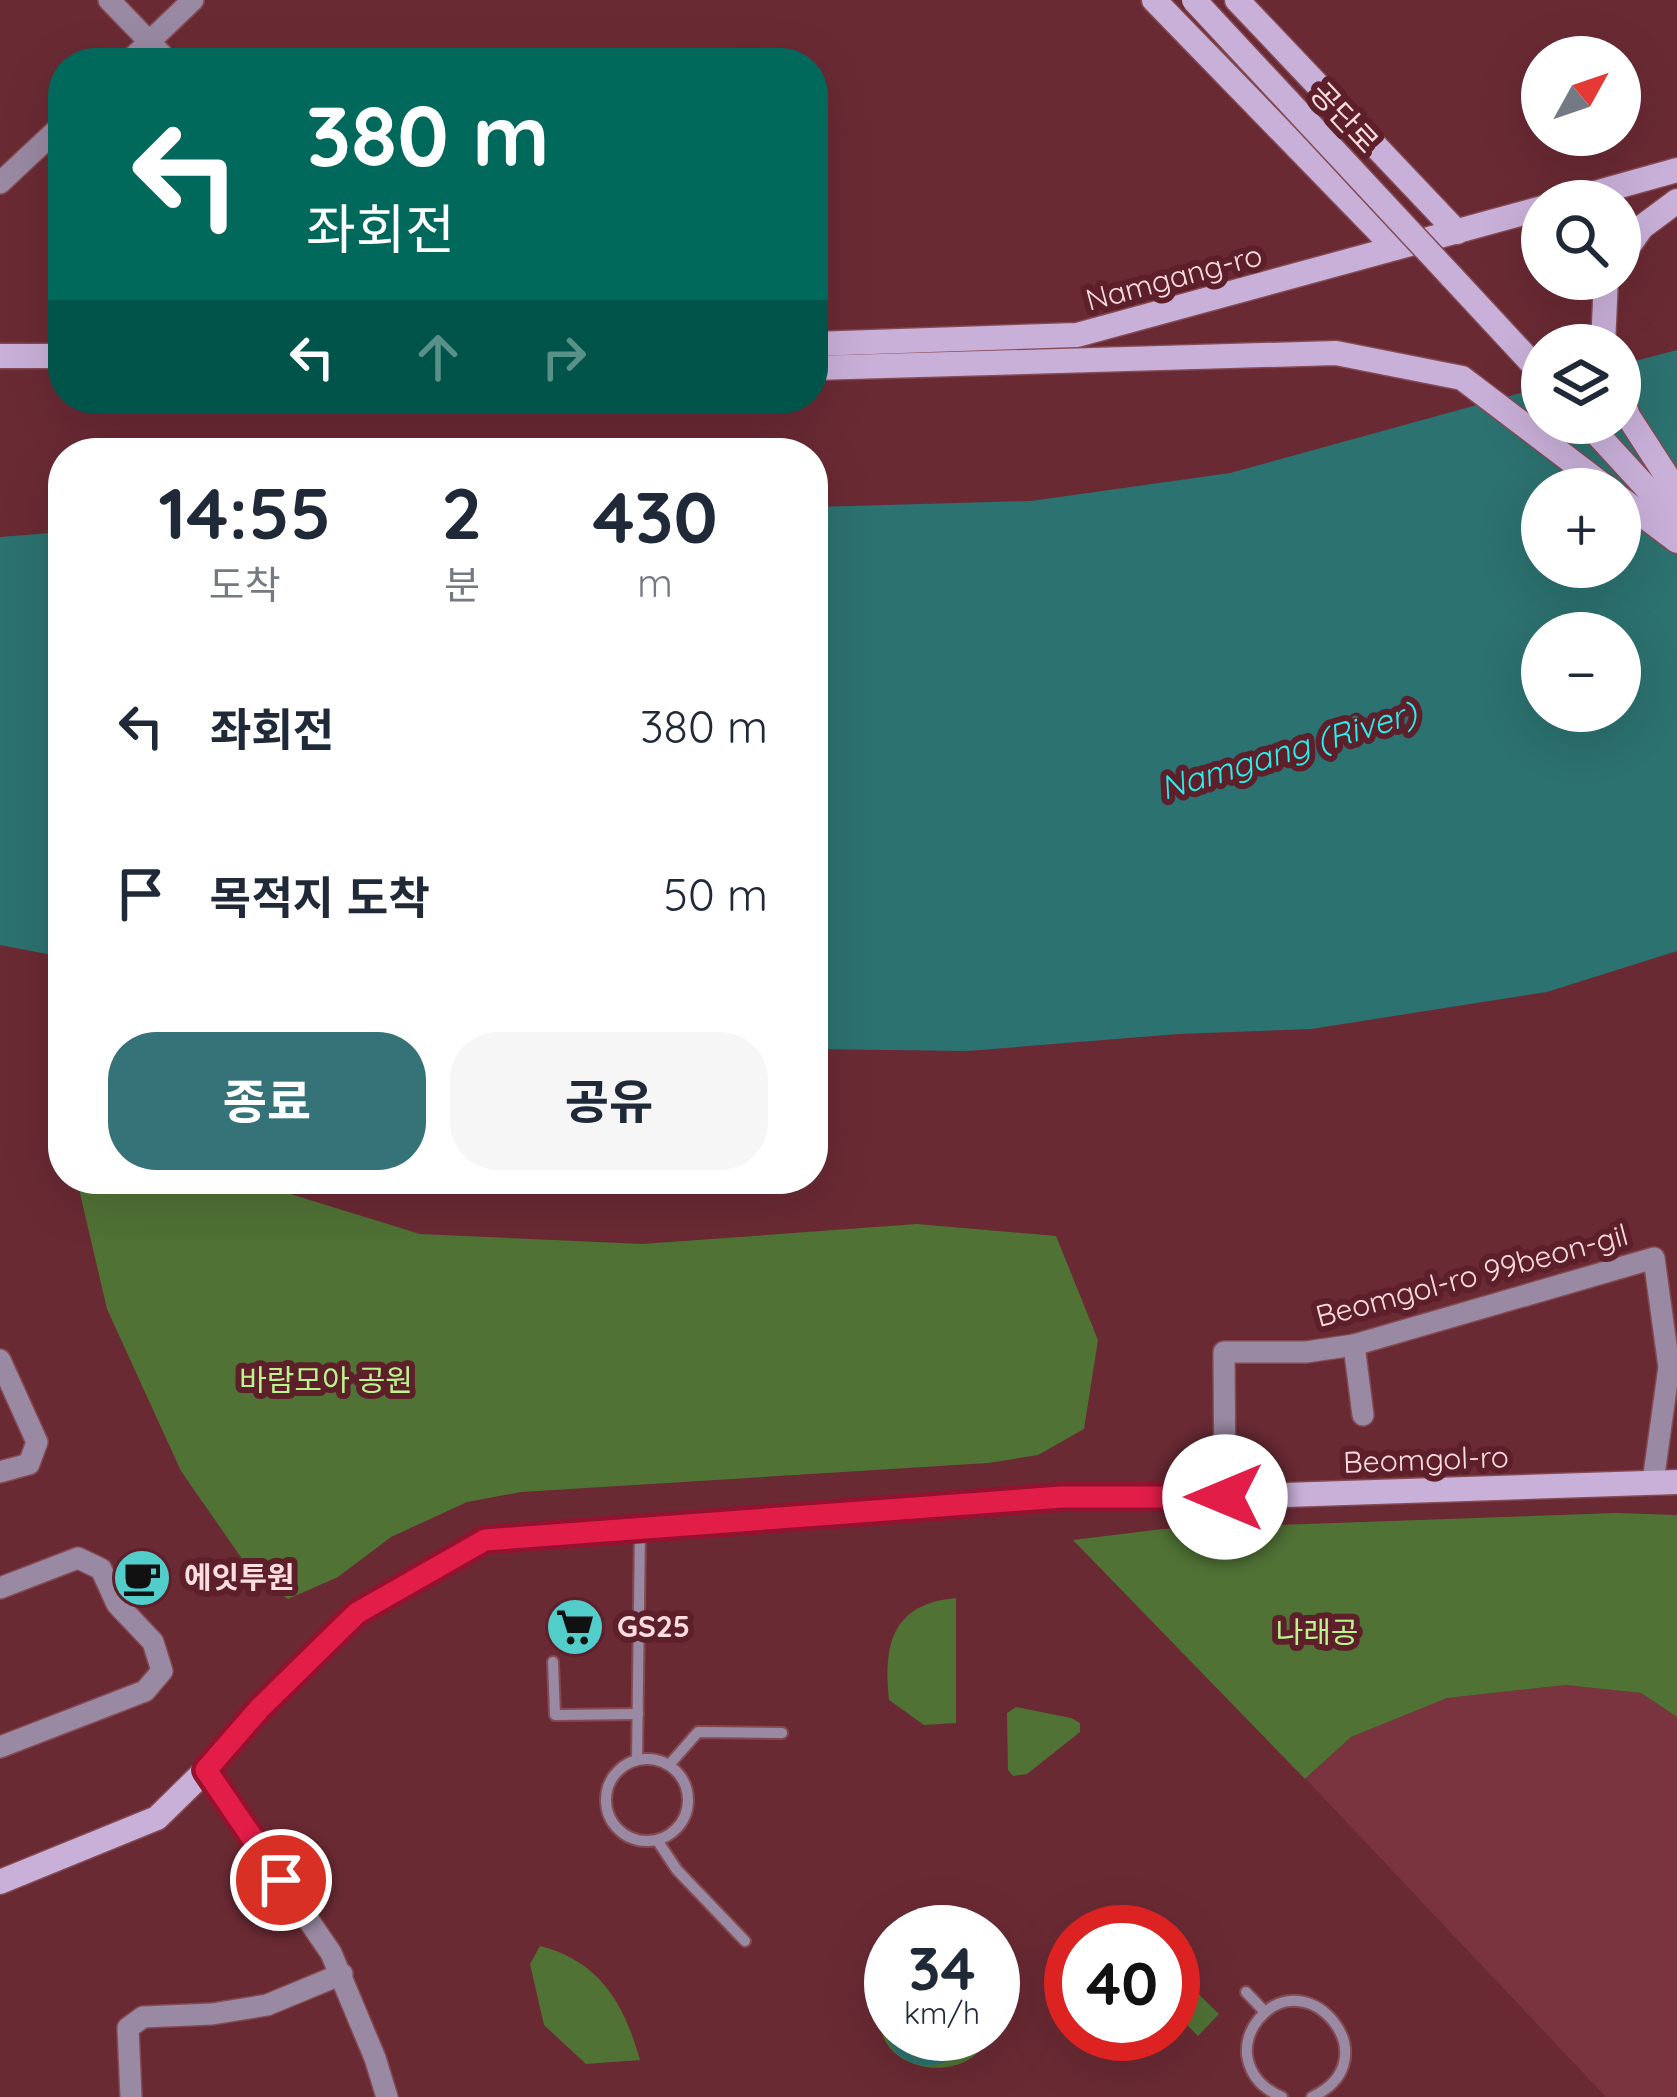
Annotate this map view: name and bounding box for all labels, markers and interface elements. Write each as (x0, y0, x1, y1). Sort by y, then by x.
north arrow (1521, 36, 1641, 156)
map controls (1521, 36, 1641, 732)
street label: 공단로 (1303, 74, 1387, 161)
text: 380 m (306, 82, 550, 187)
icon: left (108, 96, 264, 252)
button: search (1521, 180, 1641, 300)
text: 좌회전 (306, 195, 455, 263)
street label: Namgang-ro (1081, 235, 1266, 319)
icon: left (279, 324, 345, 390)
icon: ahead (405, 324, 471, 390)
icon: right (531, 324, 597, 390)
button: layers (1521, 324, 1641, 444)
text: 14:55 (158, 467, 331, 557)
text: 2 (441, 467, 482, 557)
button: + (1521, 468, 1641, 588)
text: 430 (593, 471, 718, 561)
text: m (637, 558, 673, 607)
text: 도착 (209, 560, 281, 609)
text: 분 (444, 560, 480, 609)
button: − (1521, 612, 1641, 732)
water label: Namgang (River) (1155, 691, 1422, 808)
icon: left (108, 693, 174, 759)
text: 380 m (640, 698, 768, 754)
text: 좌회전 (210, 701, 334, 757)
icon: arrive (108, 861, 174, 927)
text: 50 m (663, 866, 768, 922)
text: 목적지 도착 (210, 869, 430, 925)
button: 종료 (108, 1032, 426, 1170)
button: 공유 (450, 1032, 768, 1170)
street label: Beomgol-ro 99beon-gil (1311, 1215, 1632, 1335)
park label: 바람모아 공원 (239, 1361, 413, 1399)
position arrow (1162, 1434, 1288, 1560)
street label: Beomgol-ro (1342, 1437, 1509, 1481)
cafe icon: 에잇투원 (111, 1547, 173, 1609)
place label: 에잇투원 (184, 1558, 294, 1596)
supermarket icon: GS25 (544, 1596, 606, 1658)
place label: GS25 (617, 1607, 690, 1645)
park label: 나래공 (1276, 1613, 1358, 1651)
pin (230, 1829, 332, 1931)
icon: arrive (248, 1847, 314, 1913)
speed limit sign: 40 (1044, 1905, 1200, 2061)
text: 34 (908, 1930, 976, 2005)
text: km/h (904, 1994, 980, 2032)

